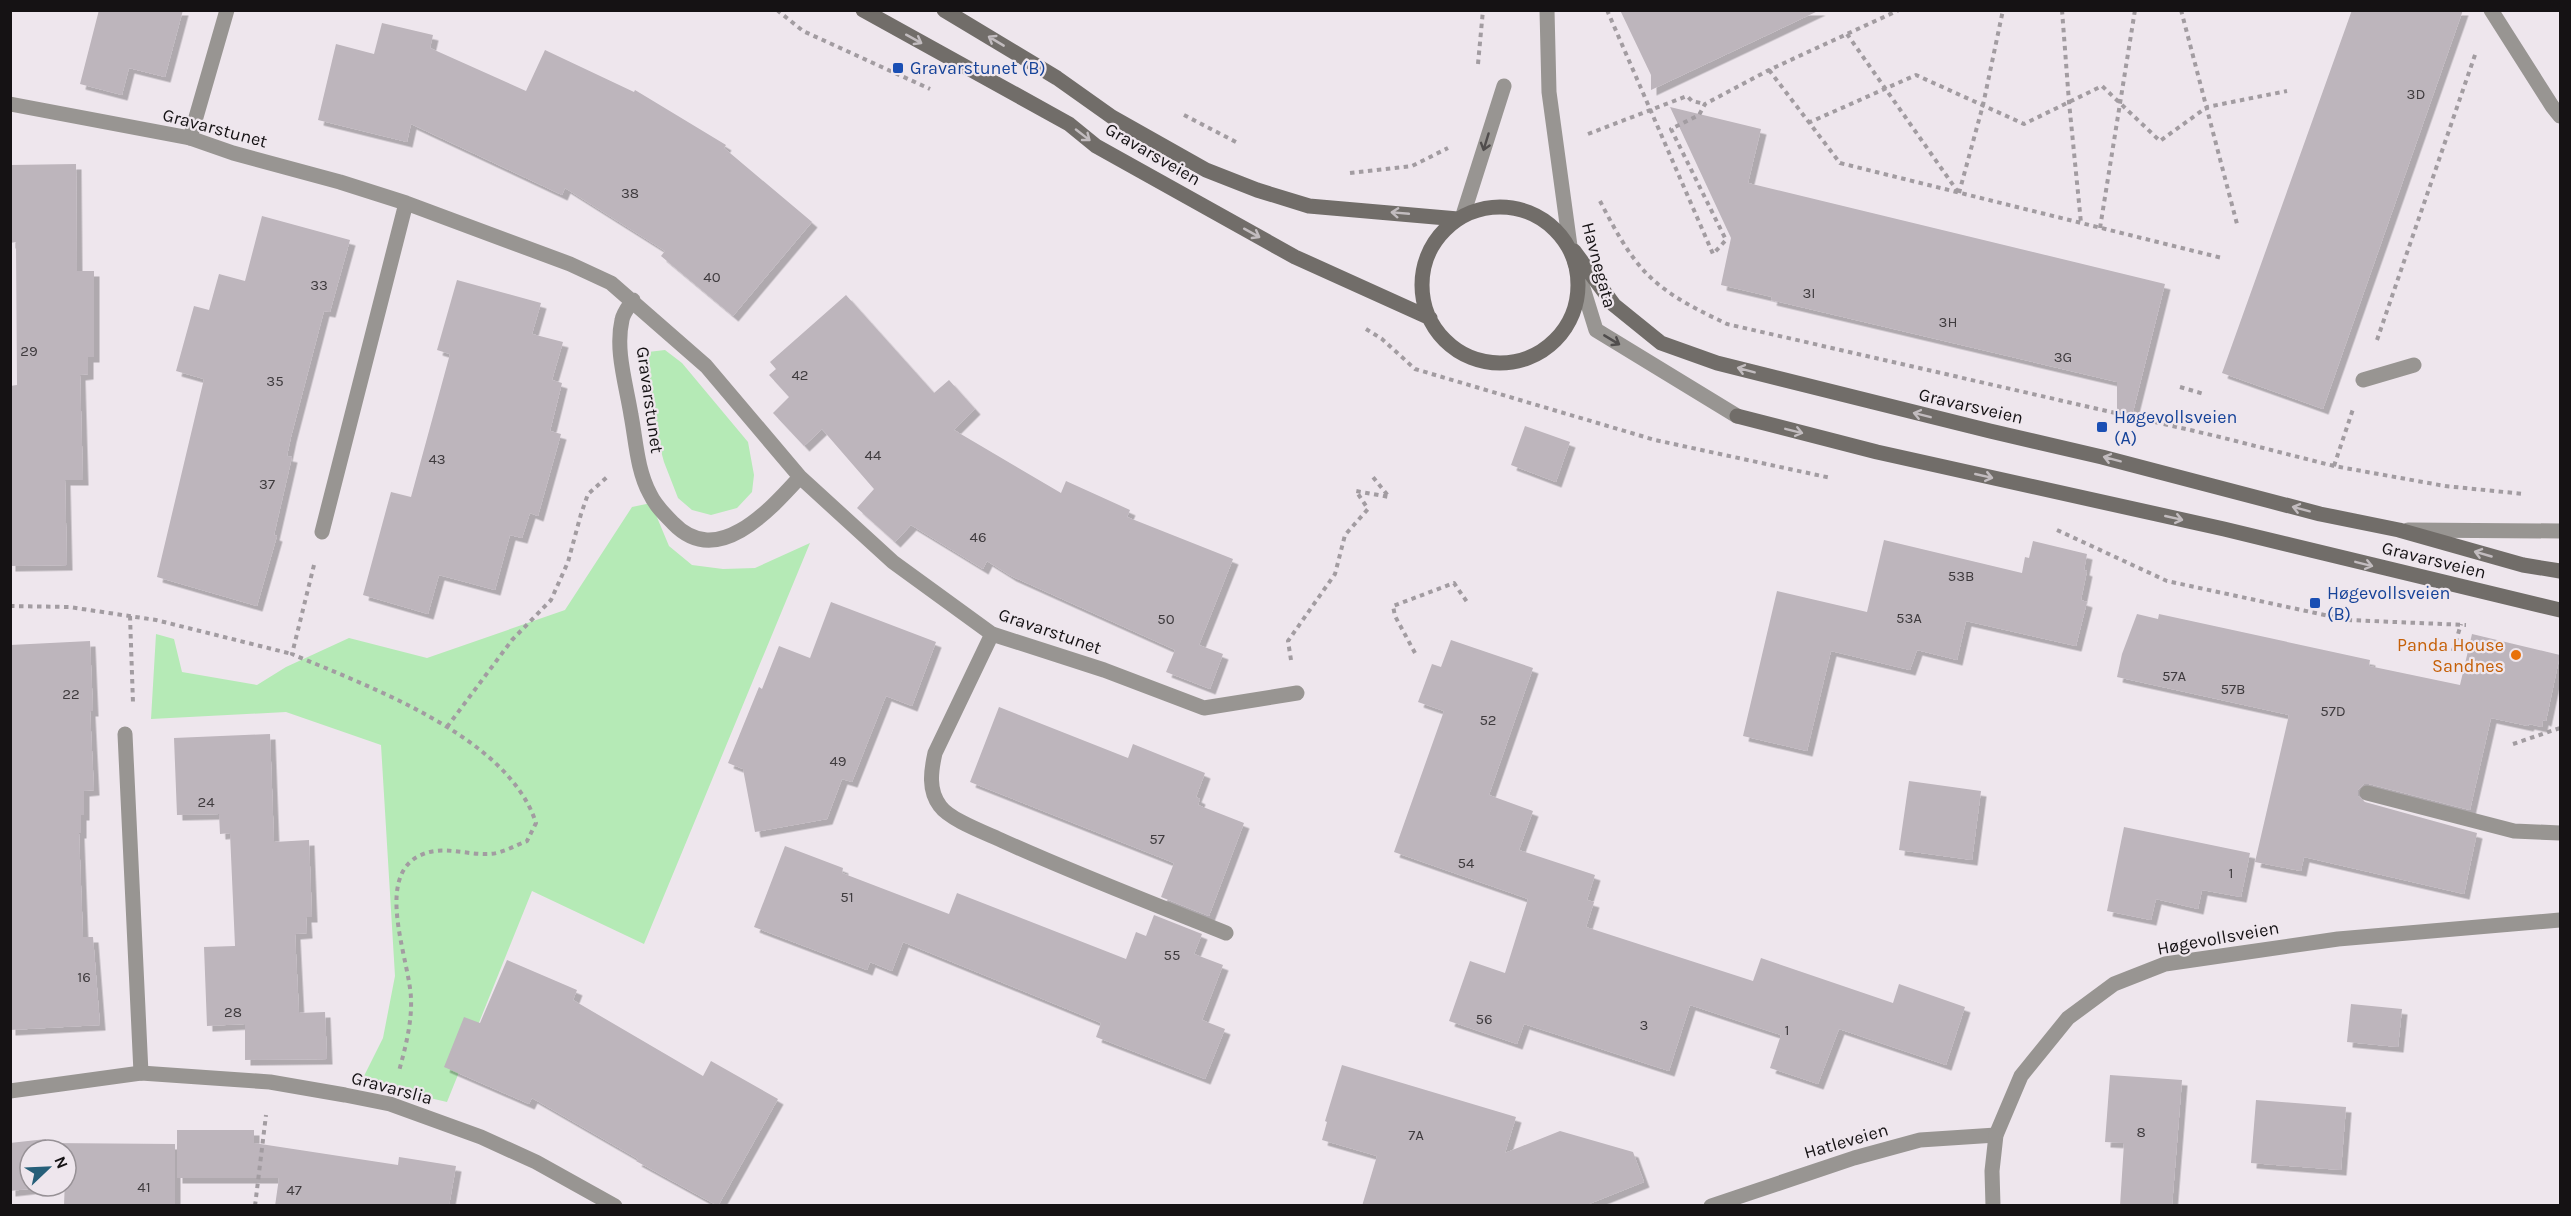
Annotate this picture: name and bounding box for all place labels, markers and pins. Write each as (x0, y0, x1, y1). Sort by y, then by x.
place label: Gravarstunet (B) (910, 57, 1046, 79)
marker: Gravarstunet (B) (891, 61, 905, 75)
place label: Høgevollsveien (A) (2114, 406, 2237, 449)
marker: Høgevollsveien (A) (2095, 420, 2109, 434)
place label: Høgevollsveien (B) (2327, 582, 2450, 625)
marker: Høgevollsveien (B) (2308, 596, 2322, 610)
place label: Panda House Sandnes (2397, 634, 2504, 677)
marker: Panda House Sandnes (2509, 648, 2523, 662)

